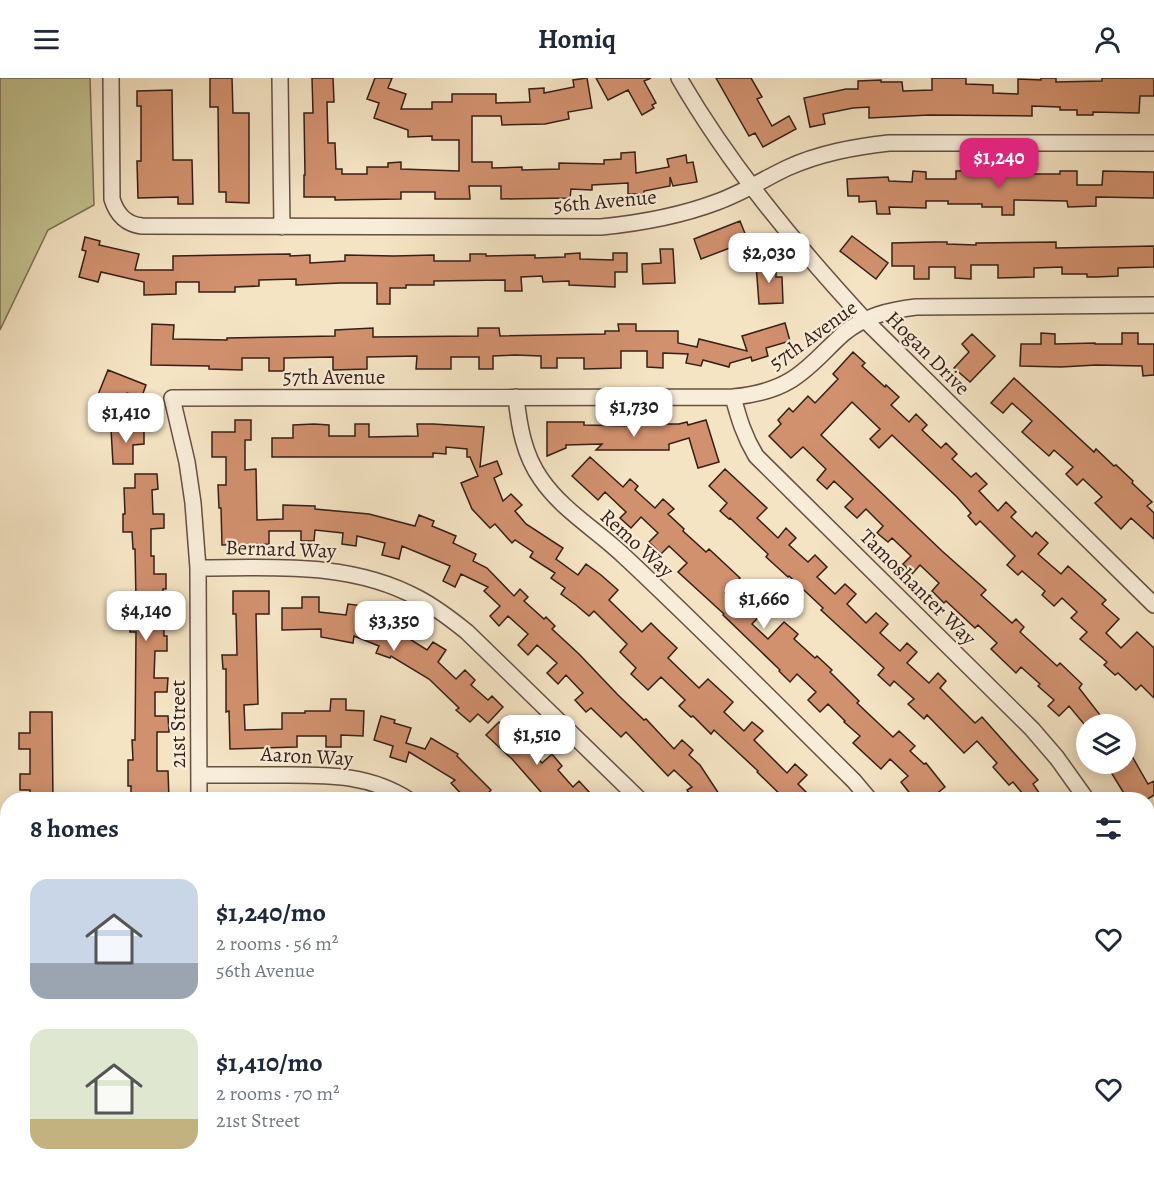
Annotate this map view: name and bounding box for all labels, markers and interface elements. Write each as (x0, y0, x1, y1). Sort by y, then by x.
text: Homiq (538, 21, 616, 57)
icon: menu (30, 23, 63, 56)
icon: person (1091, 23, 1124, 56)
pin: $1,240 (950, 138, 1048, 189)
text: $1,240 (974, 144, 1024, 171)
street label: 56th Avenue (552, 183, 658, 219)
pin: $2,030 (720, 233, 818, 284)
text: $2,030 (742, 239, 796, 266)
street label: 57th Avenue (763, 293, 863, 377)
street label: Hogan Drive (880, 305, 976, 401)
street label: 57th Avenue (283, 363, 385, 391)
pin: $1,730 (585, 387, 683, 438)
pin: $1,410 (77, 393, 175, 444)
text: $1,730 (609, 393, 659, 420)
text: $1,410 (102, 399, 150, 426)
street label: Remo Way (594, 502, 680, 584)
street label: Tamoshanter Way (854, 523, 983, 652)
street label: Bernard Way (225, 533, 338, 565)
pin: $1,660 (715, 579, 813, 630)
text: $1,660 (739, 585, 789, 612)
pin: $4,140 (97, 591, 195, 642)
text: $4,140 (121, 597, 171, 624)
pin: $3,350 (345, 601, 443, 652)
text: $3,350 (369, 607, 419, 634)
street label: 21st Street (164, 680, 192, 768)
map controls (1076, 714, 1136, 774)
button: layers (1076, 714, 1136, 774)
pin: $1,510 (488, 715, 586, 766)
text: $1,510 (513, 721, 561, 748)
street label: Aaron Way (259, 740, 355, 772)
text: 8 homes (30, 811, 119, 846)
icon: filters (1092, 812, 1125, 845)
text: $1,240/mo (216, 895, 326, 930)
icon: home (78, 903, 150, 975)
icon: heart (1092, 923, 1125, 956)
text: 2 rooms · 56 m² (216, 930, 338, 957)
text: 56th Avenue (216, 957, 315, 984)
text: $1,410/mo (216, 1045, 323, 1080)
icon: home (78, 1053, 150, 1125)
icon: heart (1092, 1073, 1125, 1106)
text: 2 rooms · 70 m² (216, 1080, 340, 1107)
text: 21st Street (216, 1107, 300, 1134)

